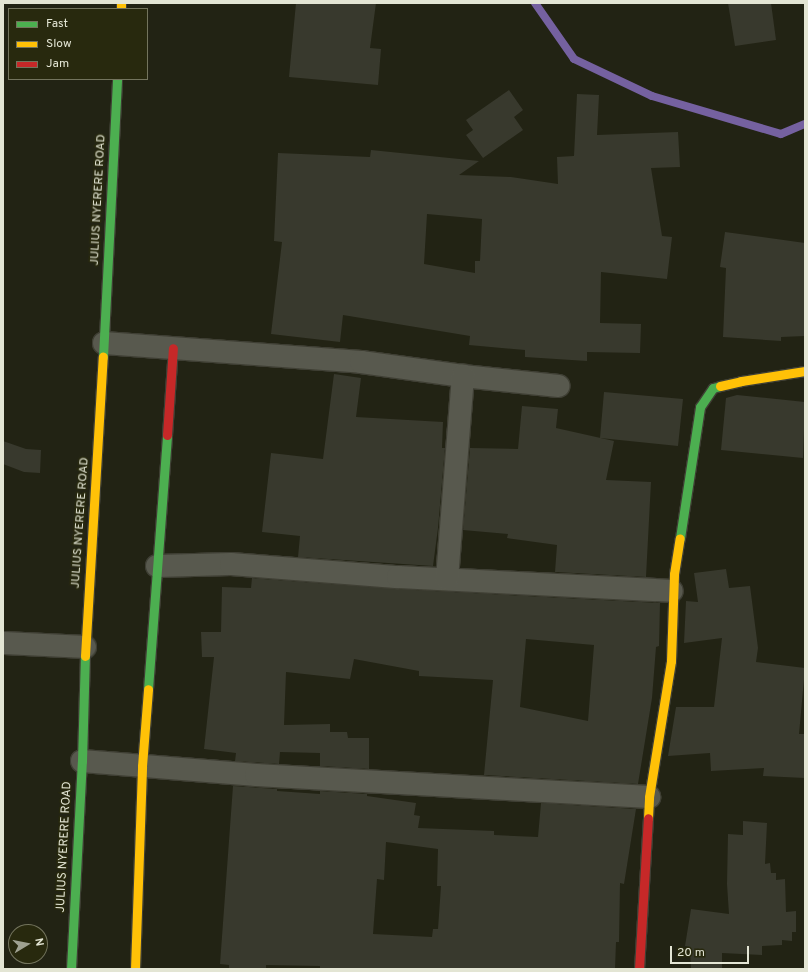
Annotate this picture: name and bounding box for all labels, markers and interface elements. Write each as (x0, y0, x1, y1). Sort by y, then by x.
legend (8, 8, 148, 80)
text: Fast (46, 16, 68, 32)
text: Slow (46, 36, 72, 52)
text: Jam (46, 56, 69, 72)
street label: JULIUS NYERERE ROAD (88, 134, 110, 266)
street label: JULIUS NYERERE ROAD (69, 457, 93, 589)
street label: JULIUS NYERERE ROAD (54, 781, 76, 913)
north arrow (8, 924, 48, 964)
text: N (31, 937, 46, 947)
scale bar (672, 938, 751, 964)
text: 20 m (677, 945, 705, 961)

